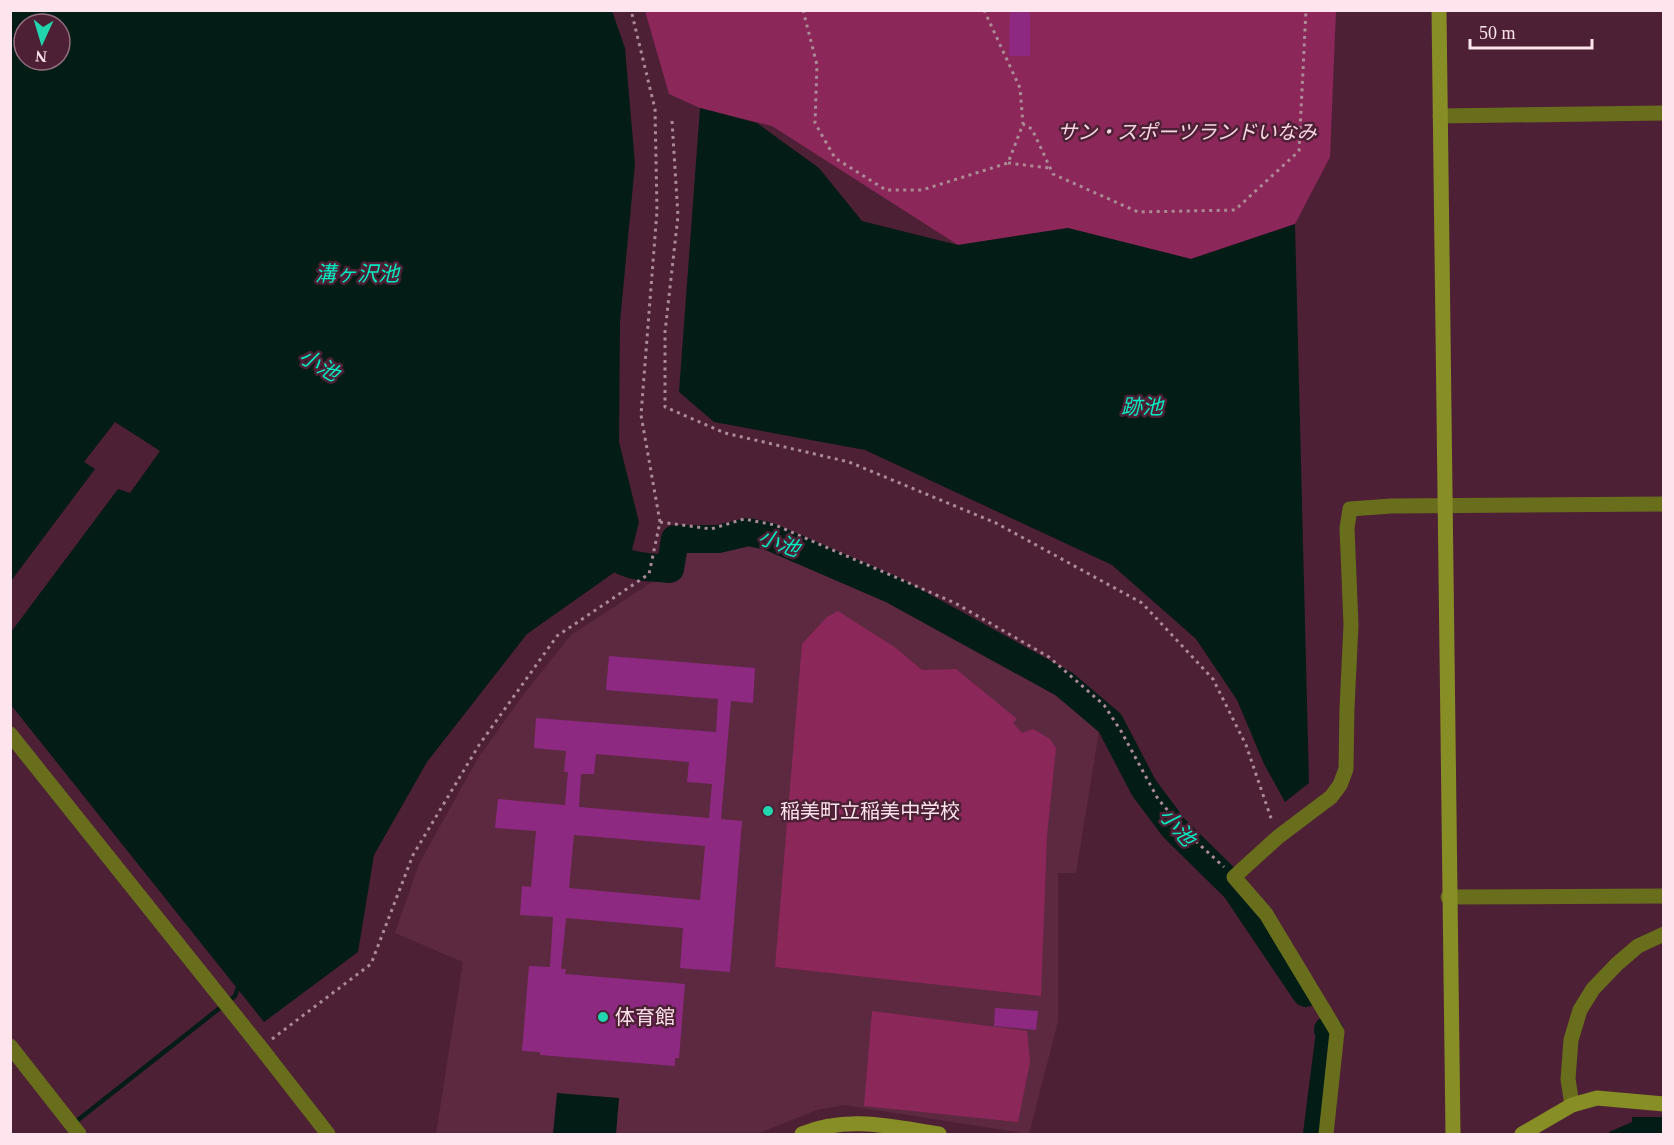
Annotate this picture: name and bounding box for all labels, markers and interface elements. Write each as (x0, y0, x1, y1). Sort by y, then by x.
north arrow (12, 12, 72, 72)
scale bar (1470, 12, 1592, 50)
text: 50 m (1479, 23, 1516, 43)
text: N (34, 48, 47, 65)
park label: サン・スポーツランドいなみ (1057, 121, 1318, 143)
water label: 溝ヶ沢池 (315, 262, 401, 286)
water label: 小池 (295, 344, 345, 387)
water label: 跡池 (1121, 395, 1165, 419)
water label: 小池 (755, 525, 805, 562)
place label: 稲美町立稲美中学校 (780, 800, 960, 822)
water label: 小池 (1154, 803, 1201, 852)
marker: 稲美町立稲美中学校 (761, 804, 775, 818)
place label: 体育館 (615, 1006, 675, 1028)
marker: 体育館 (596, 1010, 610, 1024)

